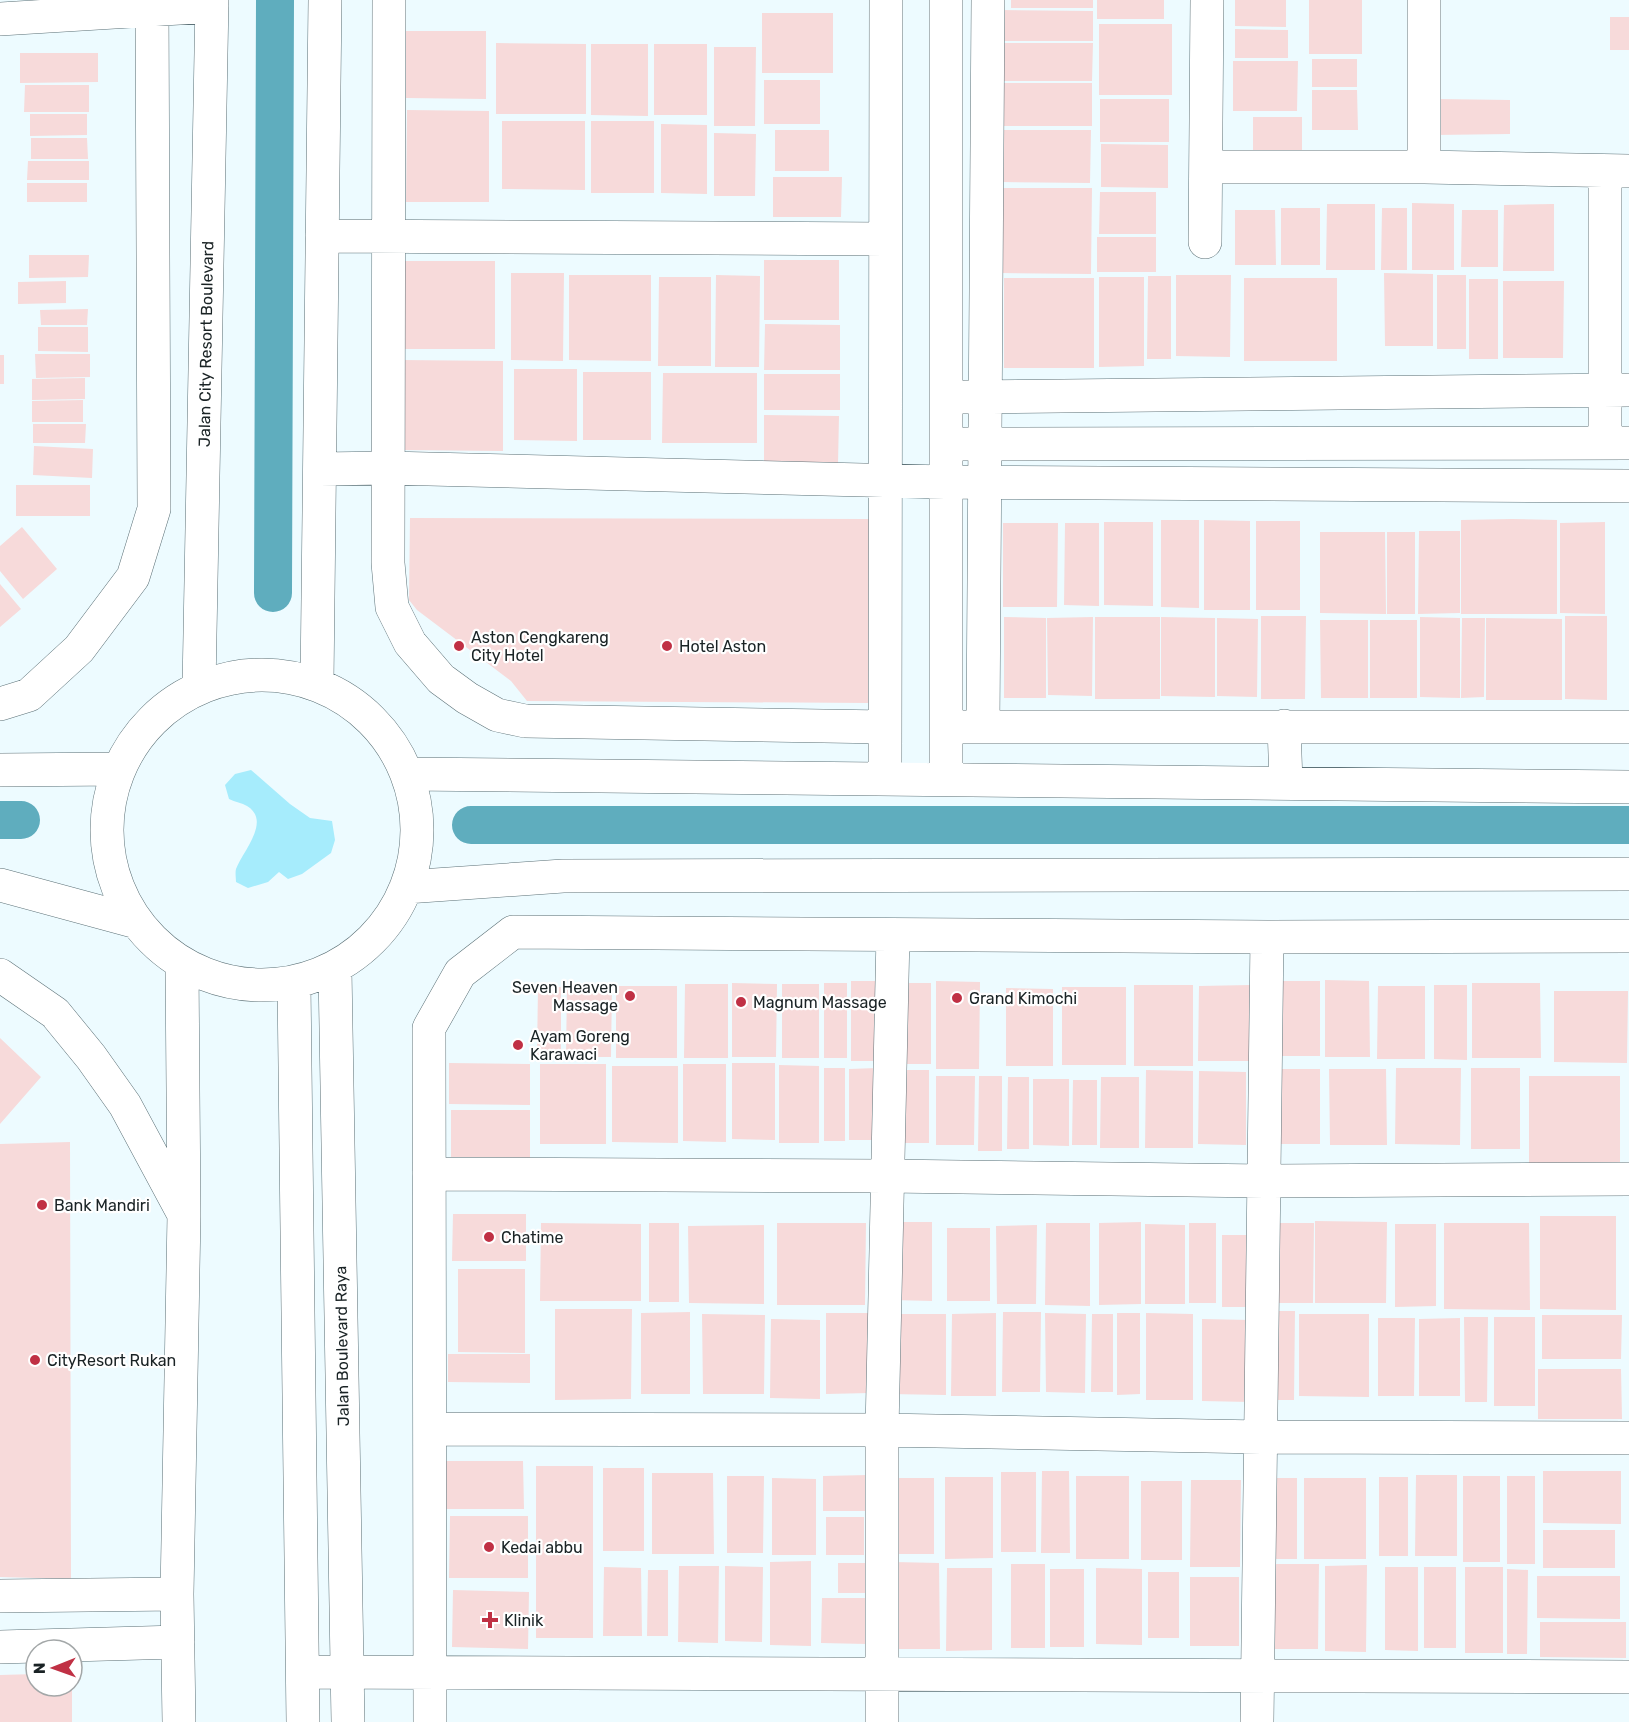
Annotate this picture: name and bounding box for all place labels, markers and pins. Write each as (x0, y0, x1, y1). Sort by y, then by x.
place label: Aston Cengkareng City Hotel (471, 628, 609, 665)
place label: Hotel Aston (679, 637, 766, 656)
marker: Aston Cengkareng City Hotel (452, 639, 466, 653)
marker: Hotel Aston (660, 639, 674, 653)
place label: Seven Heaven Massage (512, 978, 618, 1015)
marker: Seven Heaven Massage (623, 989, 637, 1003)
place label: Grand Kimochi (969, 989, 1077, 1008)
marker: Grand Kimochi (950, 991, 964, 1005)
place label: Magnum Massage (753, 993, 887, 1012)
marker: Magnum Massage (734, 995, 748, 1009)
place label: Ayam Goreng Karawaci (530, 1027, 630, 1064)
marker: Ayam Goreng Karawaci (511, 1038, 525, 1052)
place label: Bank Mandiri (54, 1196, 150, 1215)
marker: Bank Mandiri (35, 1198, 49, 1212)
place label: Chatime (501, 1228, 564, 1247)
marker: Chatime (482, 1230, 496, 1244)
place label: CityResort Rukan (47, 1351, 176, 1370)
marker: CityResort Rukan (28, 1353, 42, 1367)
place label: Kedai abbu (501, 1538, 583, 1557)
marker: Kedai abbu (482, 1540, 496, 1554)
marker: Klinik (481, 1611, 499, 1629)
place label: Klinik (504, 1611, 544, 1630)

